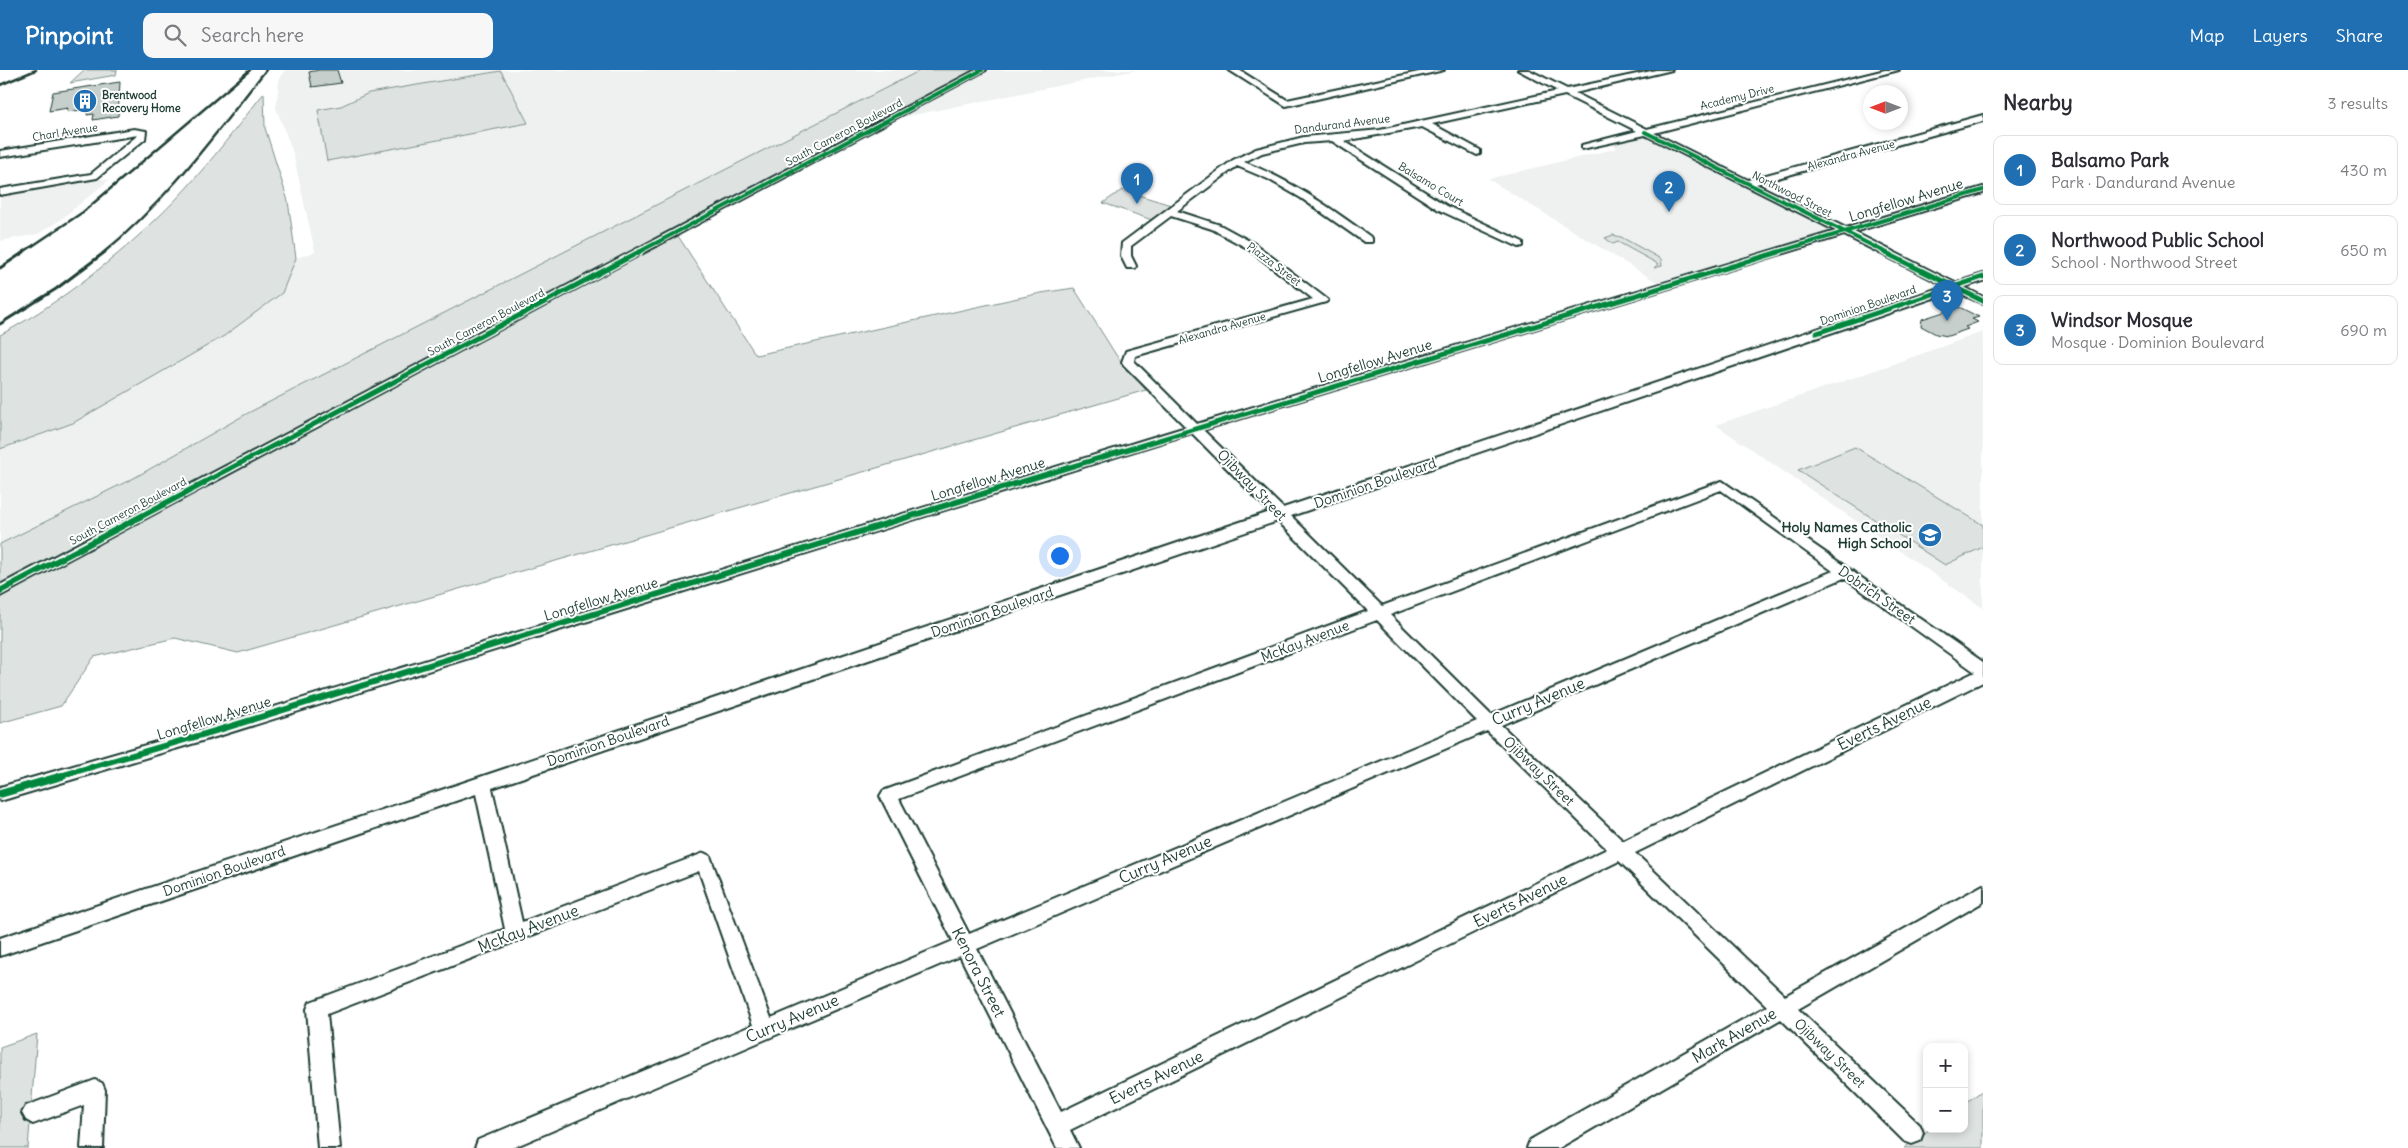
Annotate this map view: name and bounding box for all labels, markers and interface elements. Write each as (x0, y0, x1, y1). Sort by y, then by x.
search box (143, 13, 493, 58)
text: Pinpoint (25, 20, 113, 50)
icon: search (161, 21, 189, 49)
text: Search here (201, 23, 304, 47)
text: Map (2189, 24, 2224, 47)
text: Layers (2252, 24, 2308, 47)
text: Share (2336, 24, 2383, 47)
street label: Academy Drive (1699, 81, 1775, 113)
north arrow (1863, 85, 1908, 130)
building icon: Brentwood Recovery Home (72, 88, 98, 114)
place label: Brentwood Recovery Home (102, 88, 181, 116)
text: Nearby (2003, 89, 2073, 116)
text: 3 results (2328, 93, 2388, 113)
street label: South Cameron Boulevard (783, 95, 905, 169)
street label: Dandurand Avenue (1293, 111, 1391, 137)
street label: Charl Avenue (31, 120, 99, 144)
street label: Alexandra Avenue (1806, 137, 1896, 173)
text: Balsamo Park (2051, 148, 2169, 172)
street label: Balsamo Court (1396, 159, 1466, 209)
text: 1 (2017, 160, 2023, 180)
text: 430 m (2340, 160, 2387, 180)
pin: 1 (1121, 163, 1153, 204)
street label: Northwood Street (1750, 168, 1834, 220)
pin: 2 (1653, 171, 1685, 212)
text: Park · Dandurand Avenue (2051, 172, 2235, 192)
street label: Longfellow Avenue (1847, 174, 1965, 226)
text: Northwood Public School (2051, 228, 2264, 252)
street label: Piazza Street (1244, 239, 1304, 289)
text: 2 (2016, 240, 2024, 260)
text: 650 m (2340, 240, 2387, 260)
text: School · Northwood Street (2051, 252, 2237, 272)
pin: 3 (1931, 280, 1963, 321)
street label: Dominion Boulevard (1818, 282, 1918, 328)
street label: South Cameron Boulevard (425, 285, 547, 359)
text: Windsor Mosque (2051, 308, 2193, 332)
street label: Alexandra Avenue (1177, 309, 1267, 347)
text: 3 (2015, 320, 2025, 340)
text: 690 m (2340, 320, 2387, 340)
text: Mosque · Dominion Boulevard (2051, 332, 2265, 352)
street label: Longfellow Avenue (1316, 335, 1434, 387)
street label: Ojibway Street (1213, 446, 1291, 525)
street label: Longfellow Avenue (929, 453, 1047, 505)
street label: Dominion Boulevard (1311, 454, 1439, 512)
street label: South Cameron Boulevard (67, 474, 189, 548)
place label: Holy Names Catholic High School (1781, 518, 1912, 552)
school or university icon: Holy Names Catholic High School (1917, 522, 1943, 548)
your location (1047, 543, 1073, 569)
street label: Dobrich Street (1835, 562, 1919, 628)
street label: Longfellow Avenue (542, 573, 660, 625)
street label: Dominion Boulevard (928, 583, 1056, 641)
street label: McKay Avenue (1258, 616, 1352, 666)
street label: Curry Avenue (1488, 672, 1588, 730)
street label: Longfellow Avenue (155, 692, 273, 744)
street label: Everts Avenue (1834, 692, 1934, 754)
street label: Dominion Boulevard (544, 712, 672, 770)
street label: Ojibway Street (1500, 732, 1579, 810)
street label: Curry Avenue (1115, 830, 1215, 888)
street label: Dominion Boulevard (160, 842, 288, 900)
street label: Everts Avenue (1470, 869, 1570, 931)
street label: McKay Avenue (475, 900, 581, 956)
street label: Kenora Street (948, 924, 1011, 1021)
street label: Curry Avenue (742, 989, 842, 1047)
street label: Mark Avenue (1688, 1003, 1780, 1067)
street label: Ojibway Street (1791, 1014, 1870, 1092)
map controls (1923, 1043, 1968, 1133)
button: + (1923, 1043, 1968, 1088)
street label: Everts Avenue (1106, 1046, 1206, 1108)
button: − (1923, 1088, 1968, 1133)

